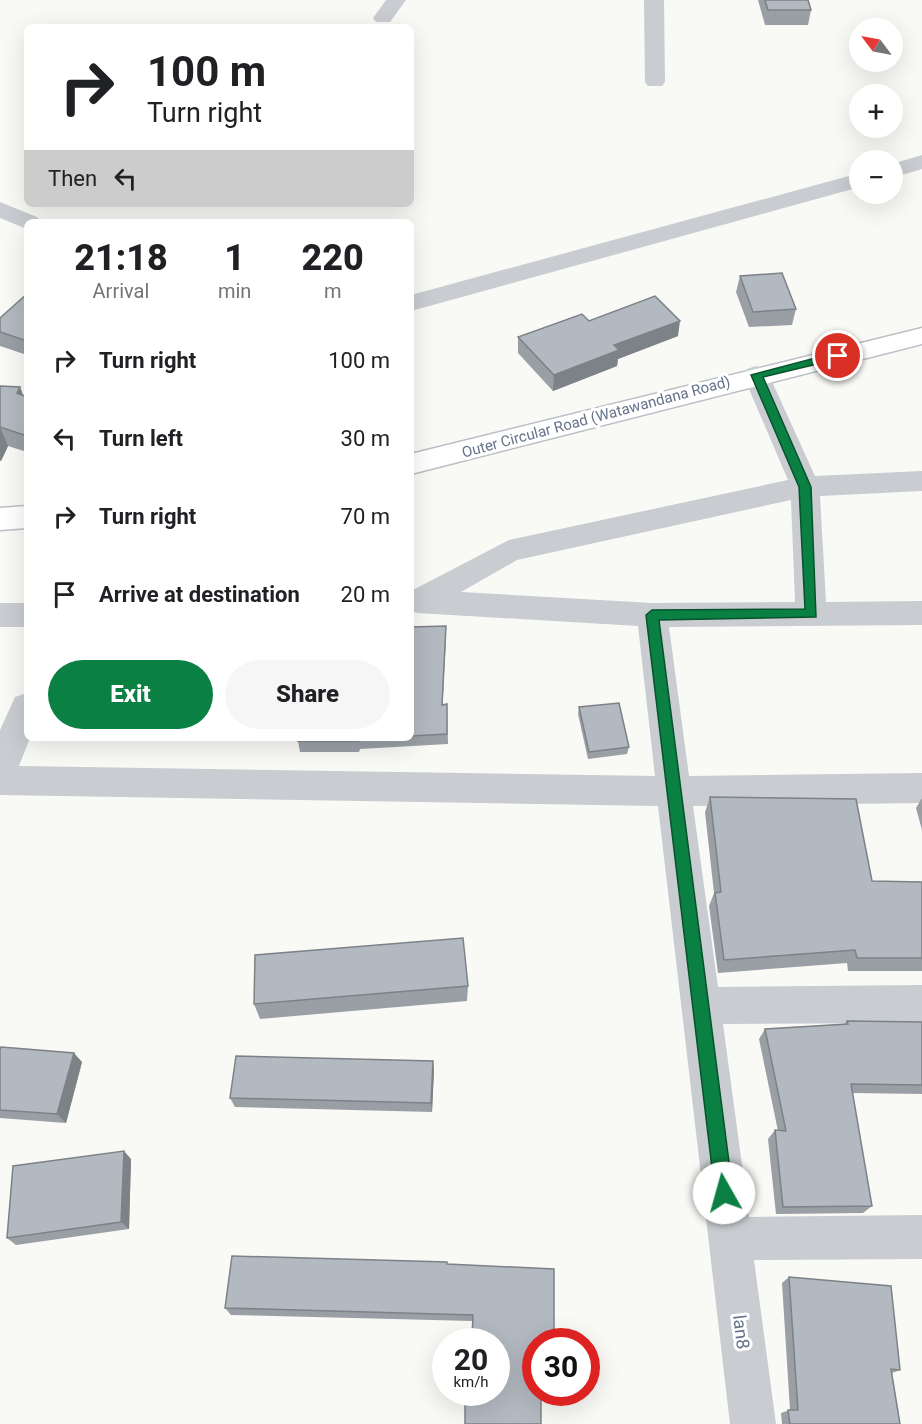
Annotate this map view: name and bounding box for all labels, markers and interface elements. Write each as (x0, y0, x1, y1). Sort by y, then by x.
north arrow (849, 18, 903, 72)
map controls (849, 18, 903, 204)
text: 100 m (147, 47, 266, 96)
icon: right (48, 48, 126, 126)
button: + (849, 84, 903, 138)
text: Turn right (147, 97, 262, 129)
button: − (849, 150, 903, 204)
icon: left (109, 162, 142, 195)
text: Then (48, 166, 97, 191)
text: 21:18 (74, 237, 168, 279)
text: 1 (224, 237, 245, 279)
text: 220 (302, 237, 364, 279)
text: Arrival (93, 279, 149, 303)
text: min (218, 279, 251, 303)
text: m (324, 279, 341, 303)
pin (812, 330, 863, 381)
icon: arrive (821, 339, 854, 372)
icon: right (48, 344, 81, 377)
text: Turn right (99, 348, 196, 373)
text: 100 m (328, 348, 390, 373)
street label: Outer Circular Road (Watawandana Road) (460, 372, 732, 462)
icon: left (48, 422, 81, 455)
text: Turn left (99, 426, 183, 451)
text: 30 m (341, 426, 390, 451)
icon: right (48, 500, 81, 533)
text: Turn right (99, 504, 196, 529)
text: 70 m (341, 504, 390, 529)
icon: arrive (48, 578, 81, 611)
text: Arrive at destination (99, 582, 300, 607)
text: 20 m (341, 582, 390, 607)
button: Exit (48, 660, 213, 729)
button: Share (225, 660, 390, 729)
position arrow (692, 1161, 756, 1225)
street label: lan8 (729, 1314, 754, 1350)
speed limit sign: 30 (522, 1328, 600, 1406)
text: 20 (454, 1342, 488, 1377)
text: km/h (453, 1373, 489, 1391)

